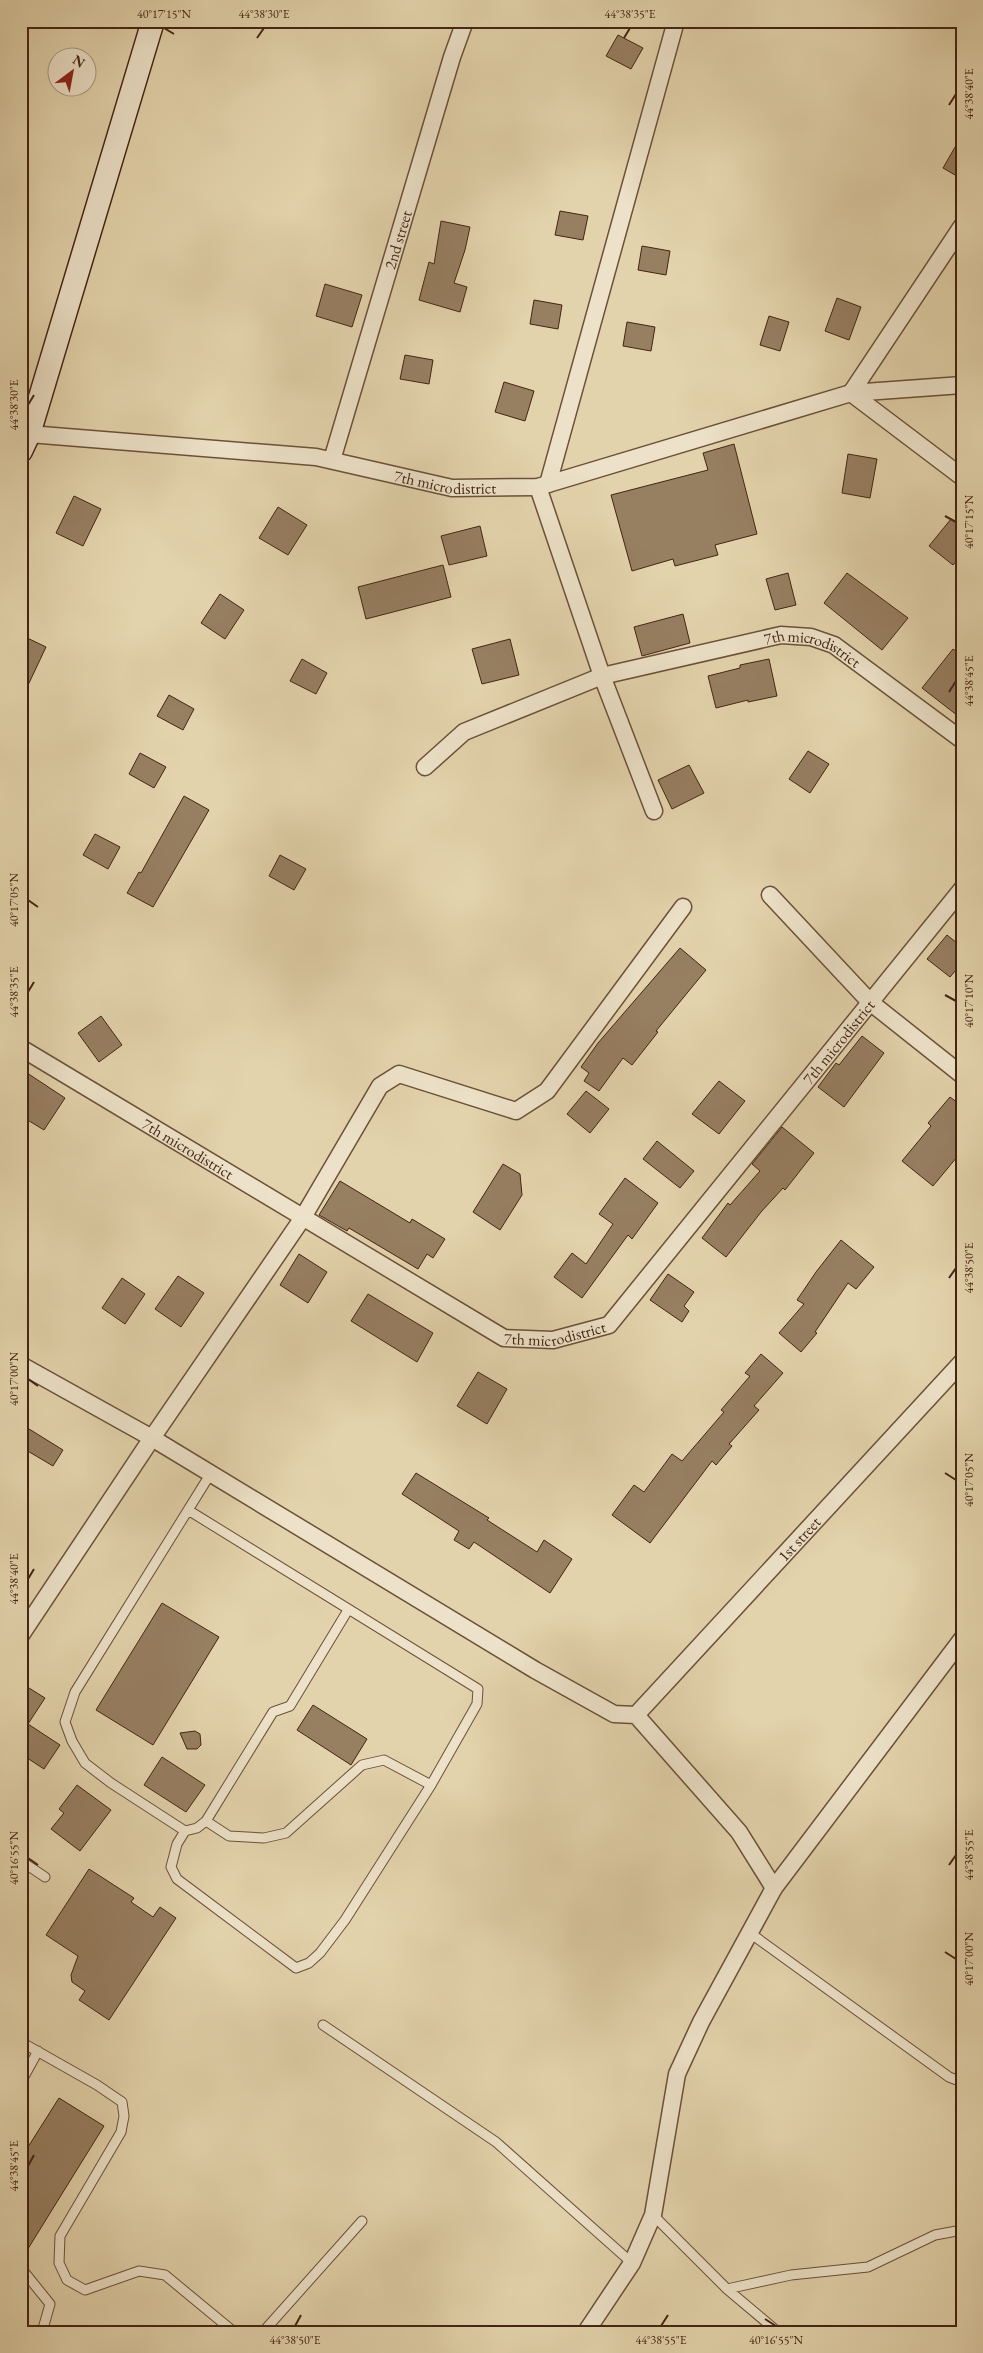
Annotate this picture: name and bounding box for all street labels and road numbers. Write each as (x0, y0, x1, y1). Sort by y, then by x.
street label: 2nd street (379, 208, 416, 272)
street label: 7th microdistrict (392, 465, 496, 499)
street label: 7th microdistrict (762, 624, 865, 672)
street label: 7th microdistrict (798, 995, 879, 1088)
street label: 7th microdistrict (139, 1113, 238, 1184)
street label: 7th microdistrict (504, 1316, 608, 1351)
street label: 1st street (773, 1512, 825, 1566)

